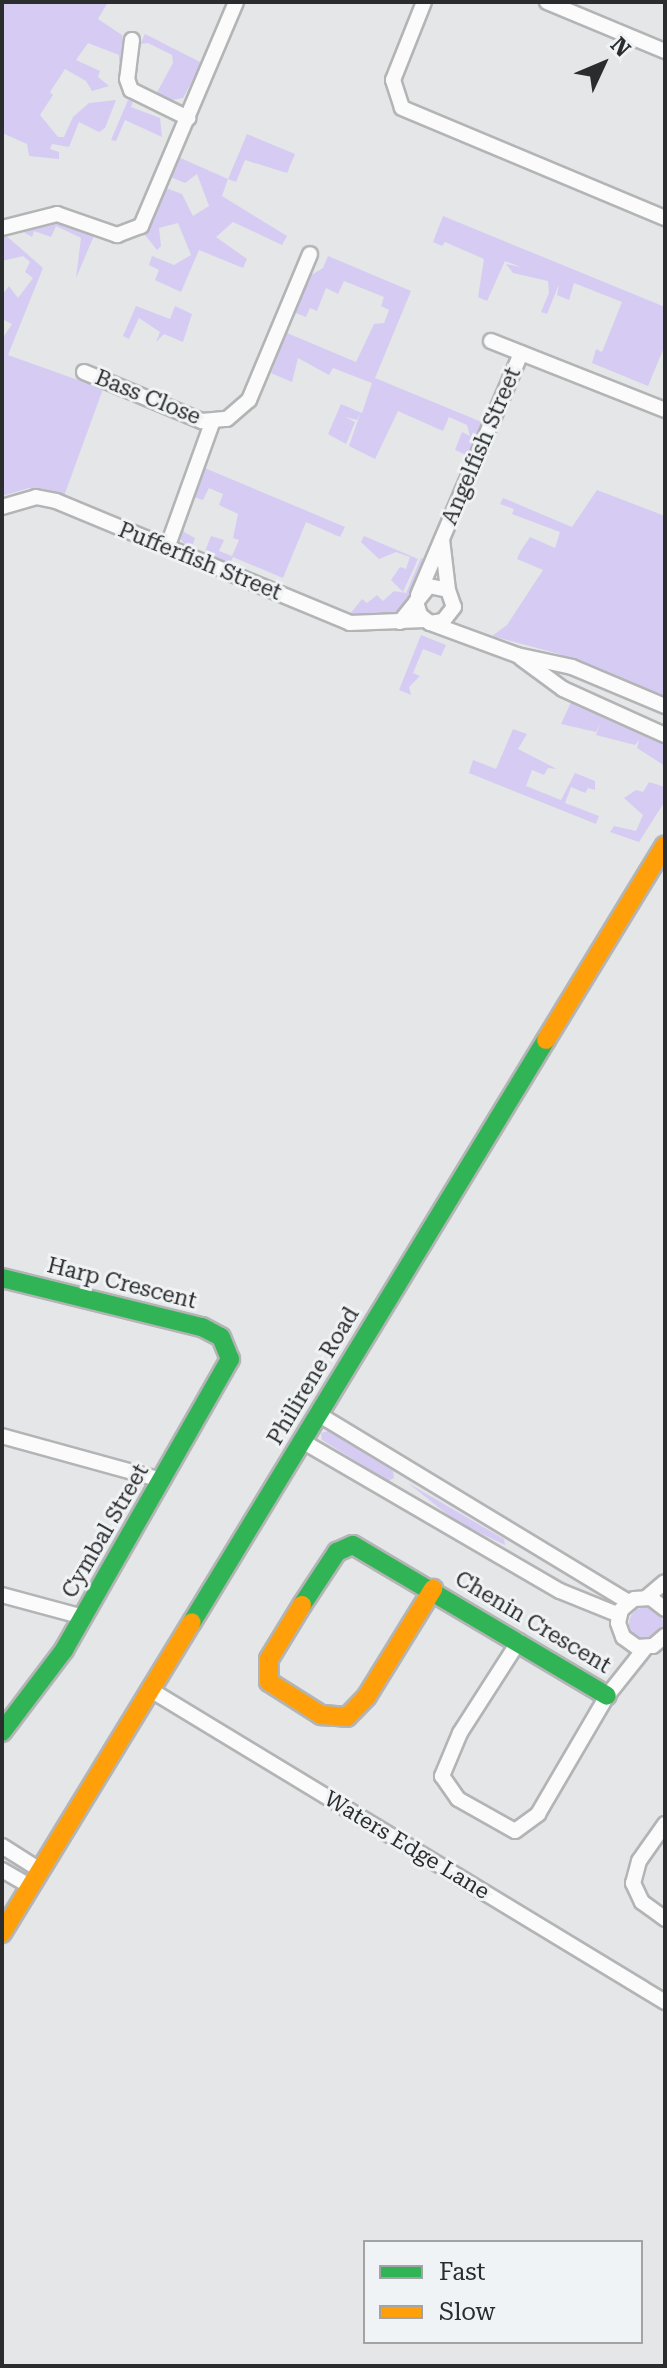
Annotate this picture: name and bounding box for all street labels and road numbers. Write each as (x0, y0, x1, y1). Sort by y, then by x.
street label: Angelfish Street (436, 363, 526, 529)
street label: Bass Close (91, 364, 205, 430)
street label: Pufferfish Street (115, 516, 285, 606)
street label: Harp Crescent (45, 1252, 199, 1314)
street label: Philirene Road (262, 1302, 364, 1450)
street label: Cymbal Street (56, 1459, 154, 1603)
street label: Chenin Crescent (450, 1565, 616, 1679)
street label: Waters Edge Lane (320, 1785, 494, 1905)

